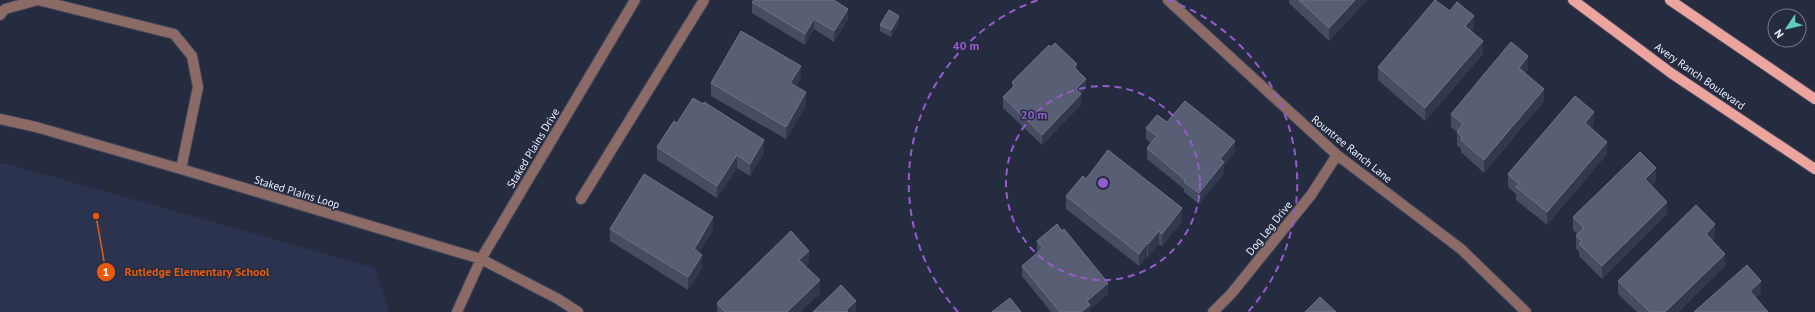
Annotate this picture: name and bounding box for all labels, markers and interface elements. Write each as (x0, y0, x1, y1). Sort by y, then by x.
north arrow (1767, 8, 1807, 48)
text: N (1771, 27, 1787, 41)
text: 40 m (953, 38, 979, 53)
street label: Avery Ranch Boulevard (1652, 39, 1748, 113)
street label: Staked Plains Drive (504, 105, 563, 190)
text: 20 m (1021, 107, 1047, 122)
street label: Rountree Ranch Lane (1309, 112, 1395, 186)
street label: Staked Plains Loop (253, 172, 342, 212)
centre of rings (1096, 176, 1110, 190)
street label: Dog Leg Drive (1243, 198, 1295, 258)
callout: Rutledge Elementary School (96, 260, 278, 284)
text: 1 (103, 264, 109, 279)
text: Rutledge Elementary School (125, 264, 270, 279)

